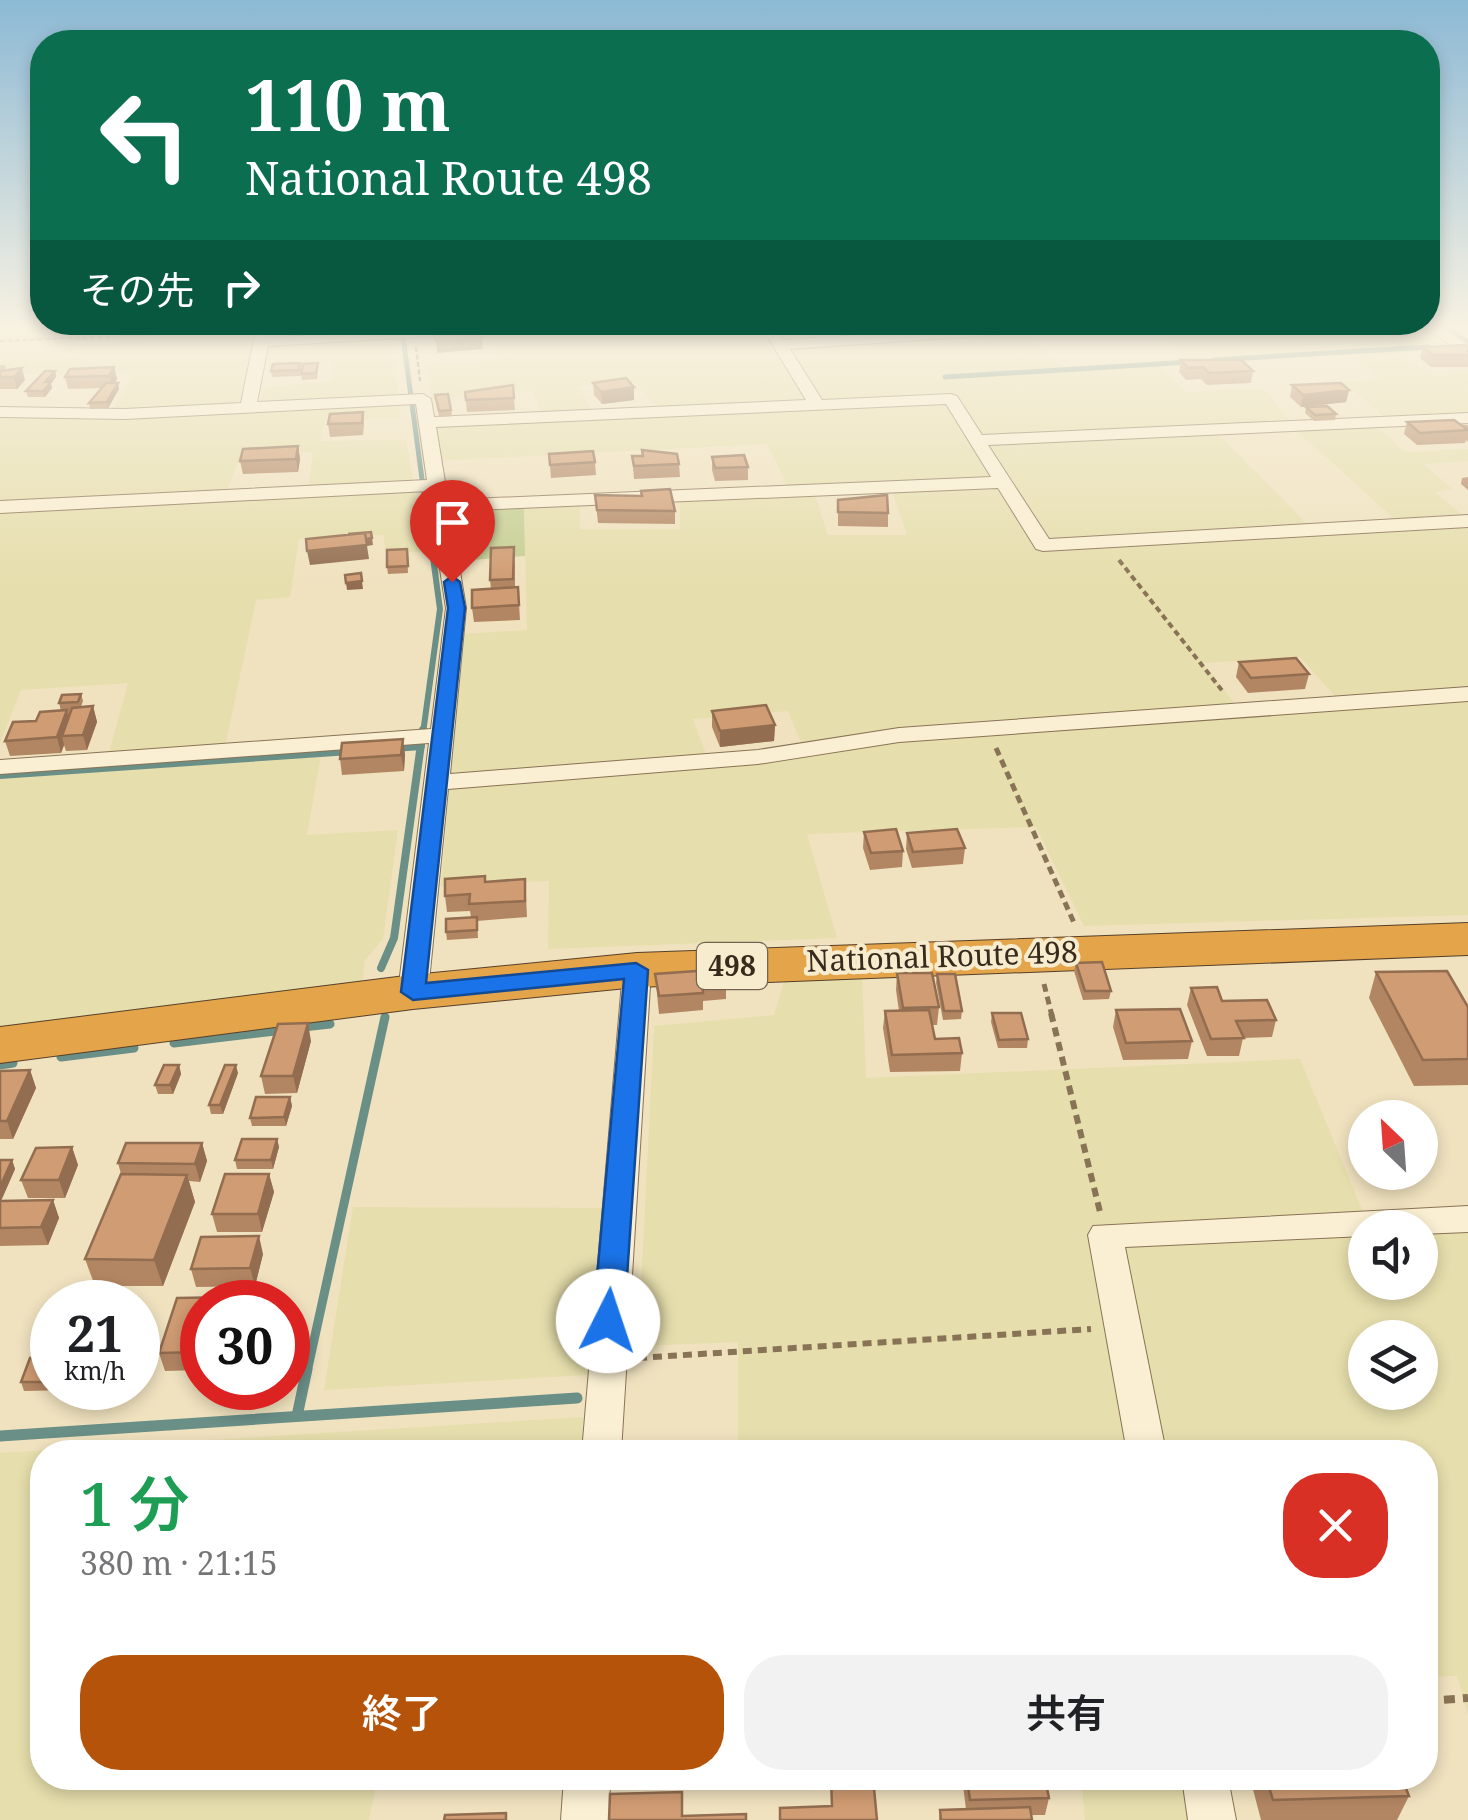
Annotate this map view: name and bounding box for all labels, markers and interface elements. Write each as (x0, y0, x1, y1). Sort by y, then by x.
text: 110 m (245, 56, 451, 152)
icon: left (80, 70, 210, 200)
text: National Route 498 (245, 147, 652, 208)
icon: right (214, 260, 269, 315)
text: その先 (80, 263, 194, 315)
pin (410, 480, 495, 583)
icon: arrive (425, 495, 480, 550)
street label: National Route 498 (806, 930, 1078, 981)
road number: 498 (697, 943, 767, 989)
north arrow (1348, 1100, 1438, 1190)
map controls (1348, 1100, 1438, 1410)
button: sound (1348, 1210, 1438, 1300)
position arrow (556, 1269, 660, 1373)
speed limit sign: 30 (180, 1280, 310, 1410)
text: 21 (67, 1299, 123, 1367)
button: layers (1348, 1320, 1438, 1410)
text: km/h (64, 1353, 126, 1387)
text: 1 分 (80, 1462, 189, 1544)
button: close (1283, 1473, 1388, 1578)
text: 380 m · 21:15 (80, 1541, 278, 1584)
button: 終了 (80, 1655, 724, 1770)
button: 共有 (744, 1655, 1388, 1770)

